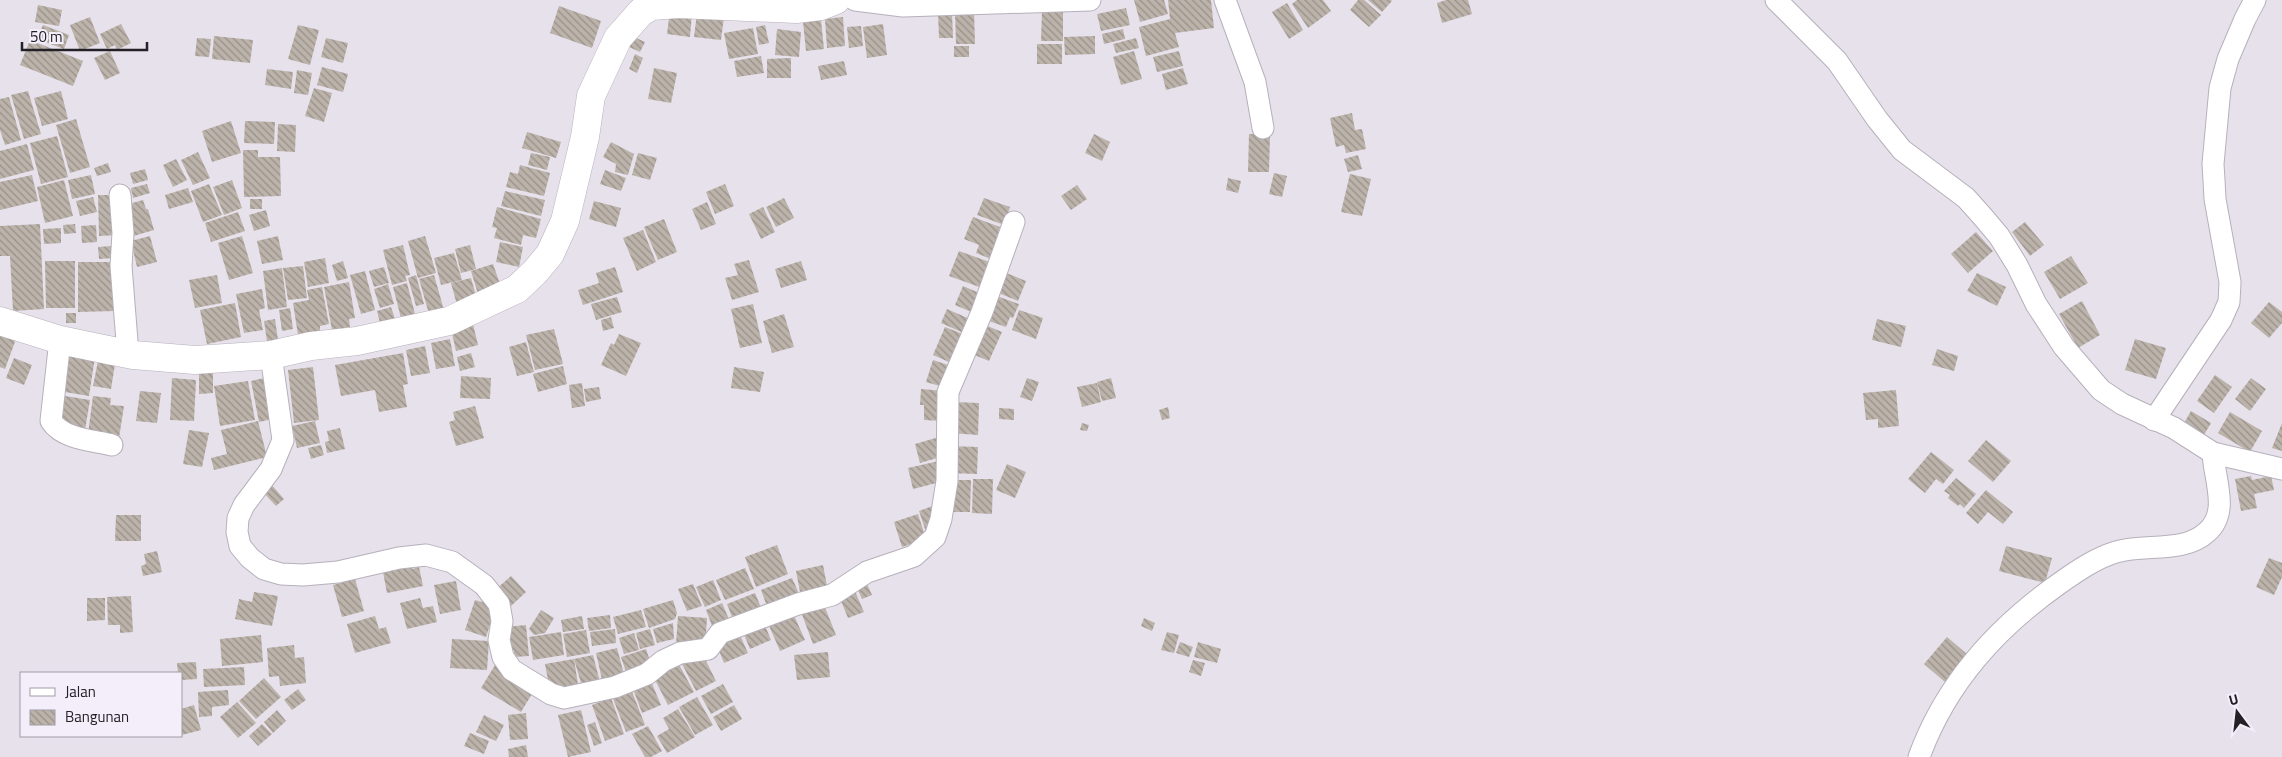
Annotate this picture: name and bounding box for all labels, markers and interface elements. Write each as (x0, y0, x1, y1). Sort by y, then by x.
scale bar (22, 20, 148, 52)
text: 50 m (30, 25, 63, 48)
legend (20, 672, 182, 737)
text: Jalan (65, 680, 96, 703)
north arrow (2212, 687, 2262, 737)
text: U (2226, 688, 2241, 710)
text: Bangunan (65, 705, 129, 728)

